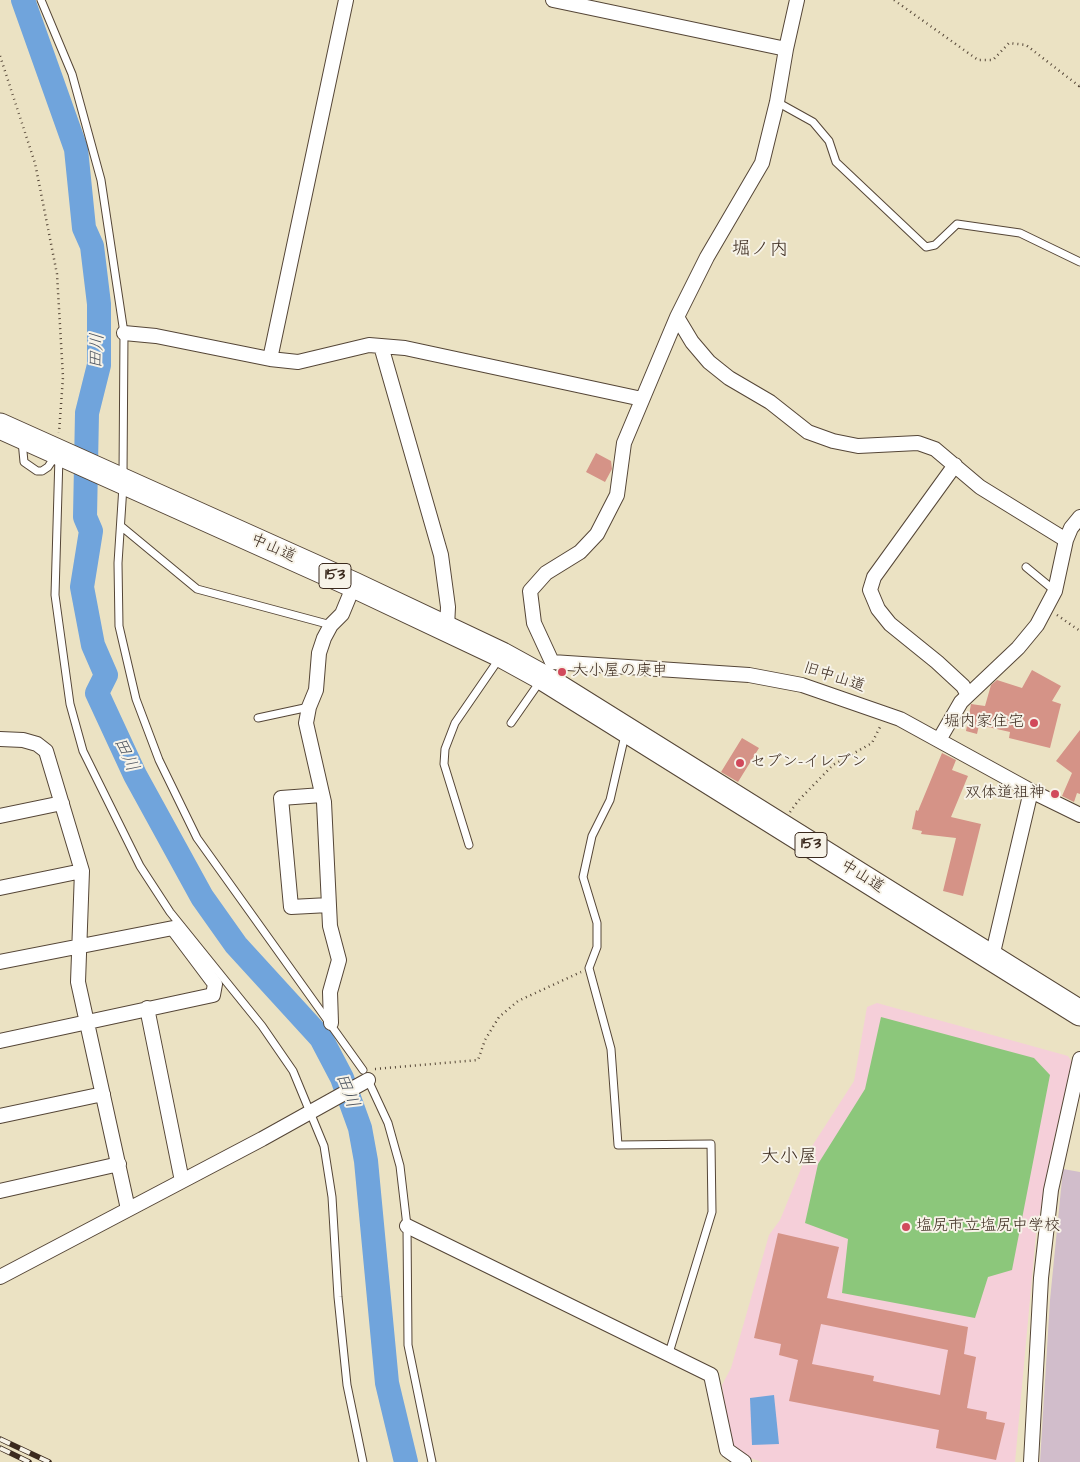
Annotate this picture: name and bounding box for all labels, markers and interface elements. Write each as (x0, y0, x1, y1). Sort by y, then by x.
district label: 堀ノ内 (732, 239, 788, 261)
water label: 田川 (86, 332, 110, 370)
street label: 中山道 (247, 530, 299, 568)
road number: 153 (319, 564, 351, 588)
street label: 旧中山道 (801, 659, 867, 697)
place label: 大小屋の庚申 (572, 662, 668, 682)
marker: 大小屋の庚申 (556, 666, 568, 678)
place label: 堀内家住宅 (944, 713, 1024, 733)
marker: 堀内家住宅 (1028, 717, 1040, 729)
water label: 田川 (108, 734, 142, 776)
place label: セブン-イレブン (750, 753, 867, 773)
marker: セブン-イレブン (734, 757, 746, 769)
place label: 双体道祖神 (965, 784, 1045, 804)
marker: 双体道祖神 (1049, 788, 1061, 800)
road number: 153 (795, 832, 827, 858)
street label: 中山道 (837, 856, 887, 898)
water label: 田川 (329, 1070, 363, 1112)
district label: 大小屋 (761, 1147, 817, 1169)
place label: 塩尻市立塩尻中学校 (916, 1217, 1060, 1237)
marker: 塩尻市立塩尻中学校 (900, 1221, 912, 1233)

